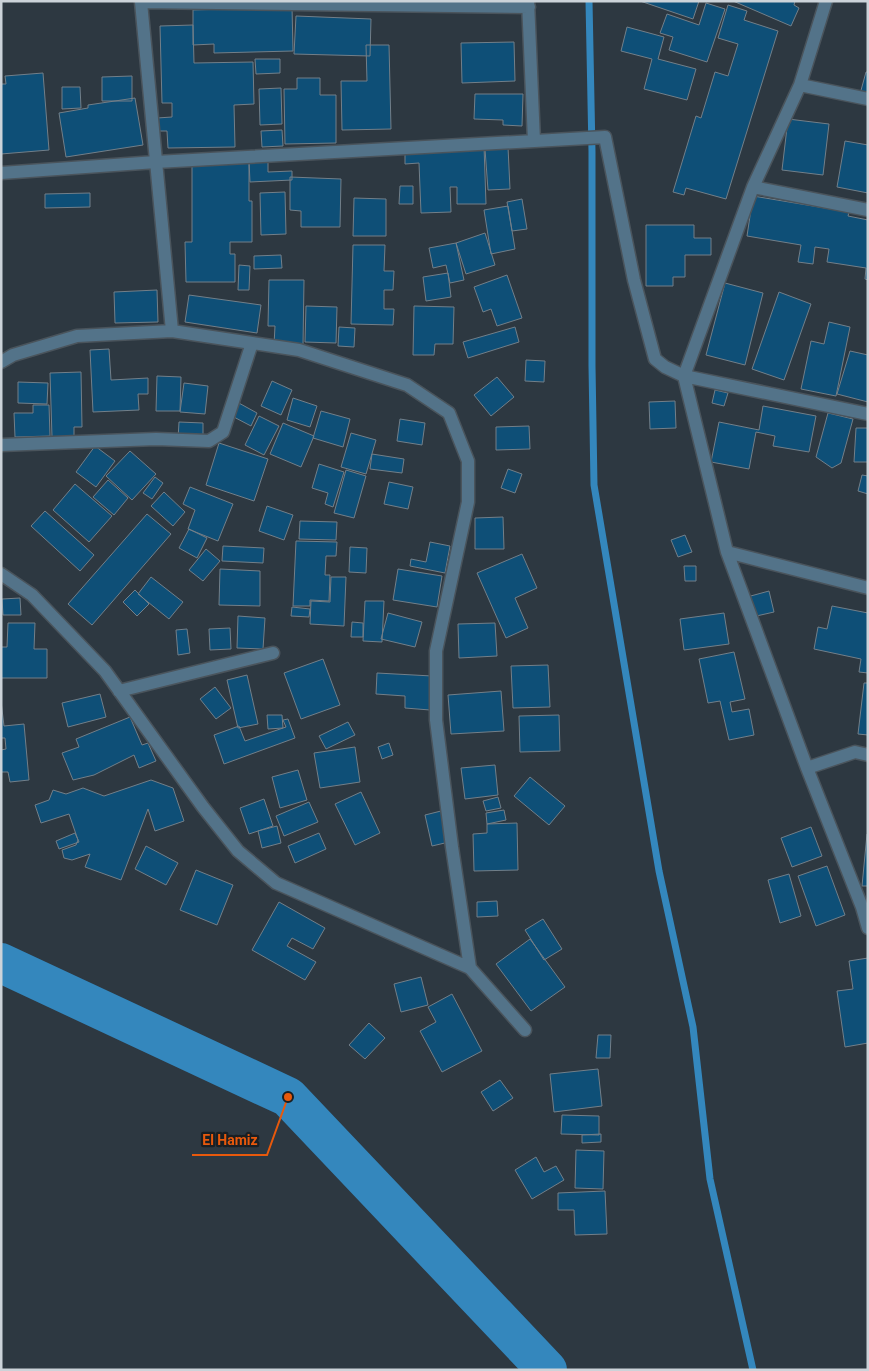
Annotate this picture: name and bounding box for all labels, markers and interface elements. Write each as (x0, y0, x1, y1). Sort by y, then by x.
callout: El Hamiz (192, 1126, 267, 1155)
text: El Hamiz (202, 1132, 258, 1148)

